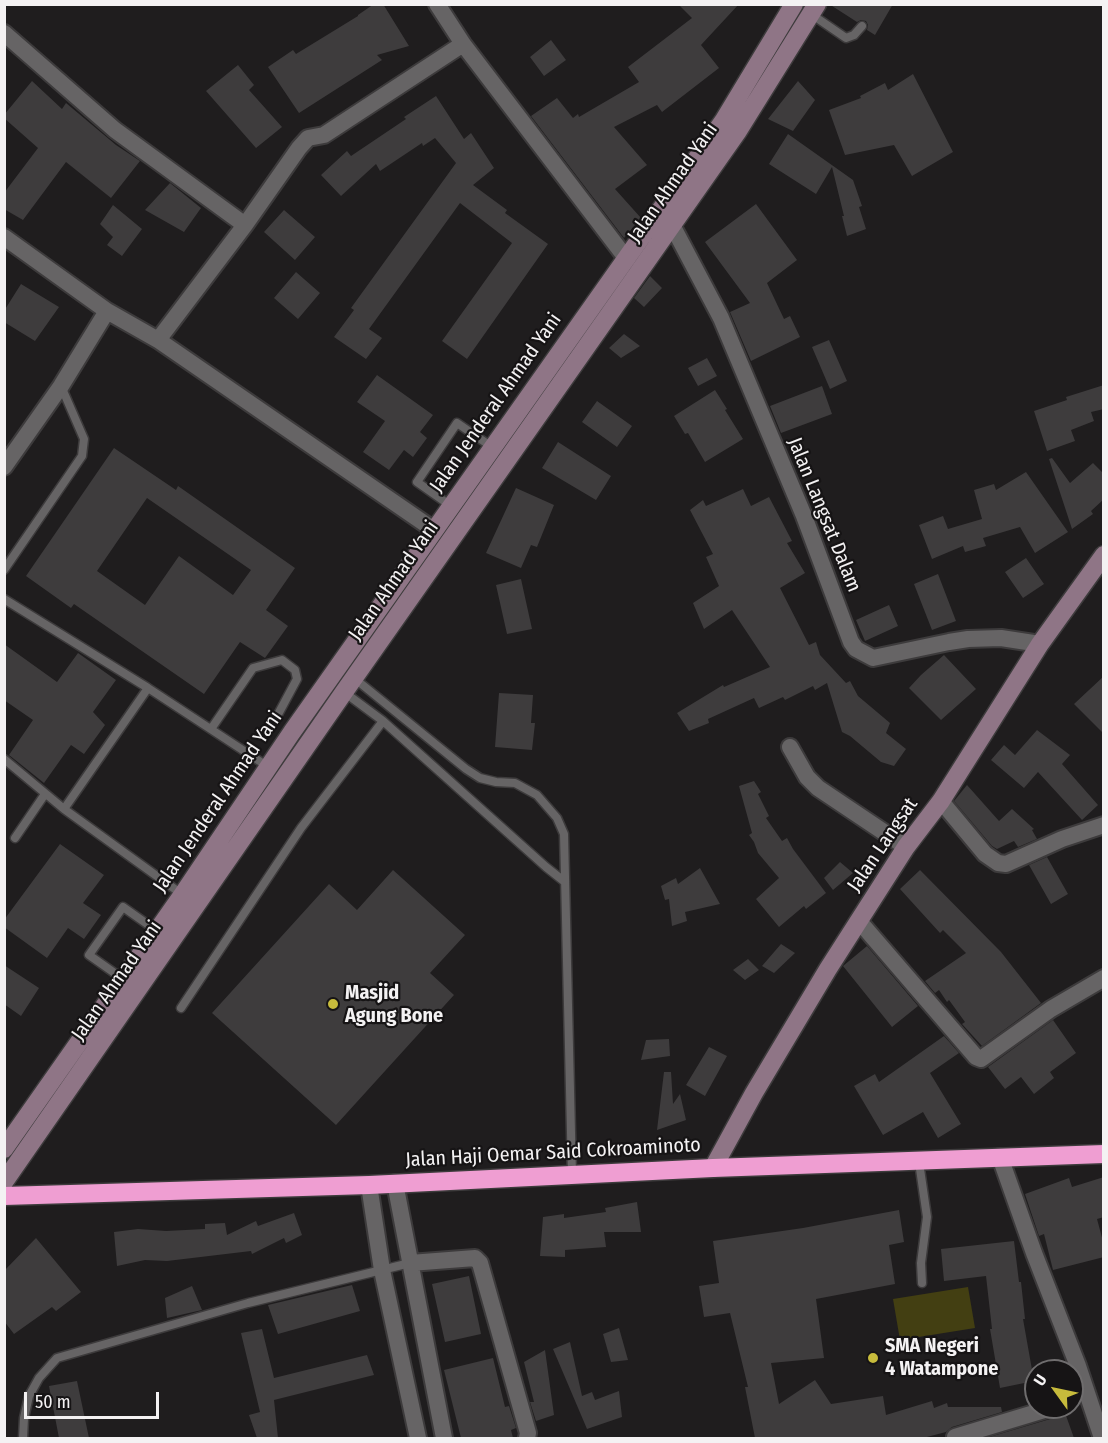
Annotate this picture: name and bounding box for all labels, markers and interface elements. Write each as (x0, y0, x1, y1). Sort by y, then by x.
street label: Jalan Ahmad Yani (623, 118, 723, 248)
street label: Jalan Jenderal Ahmad Yani (425, 309, 567, 497)
street label: Jalan Langsat Dalam (782, 434, 866, 596)
street label: Jalan Ahmad Yani (344, 516, 444, 646)
street label: Jalan Jenderal Ahmad Yani (148, 707, 288, 897)
street label: Jalan Langsat (843, 793, 923, 897)
street label: Jalan Ahmad Yani (67, 916, 167, 1046)
place label: Masjid Agung Bone (345, 981, 443, 1028)
marker: Masjid Agung Bone (326, 997, 340, 1011)
street label: Jalan Haji Oemar Said Cokroaminoto (405, 1133, 701, 1173)
place label: SMA Negeri 4 Watampone (885, 1334, 998, 1381)
marker: SMA Negeri 4 Watampone (866, 1351, 880, 1365)
north arrow (1024, 1359, 1084, 1419)
text: U (1030, 1371, 1051, 1389)
scale bar (27, 1380, 162, 1418)
text: 50 m (35, 1391, 71, 1413)

